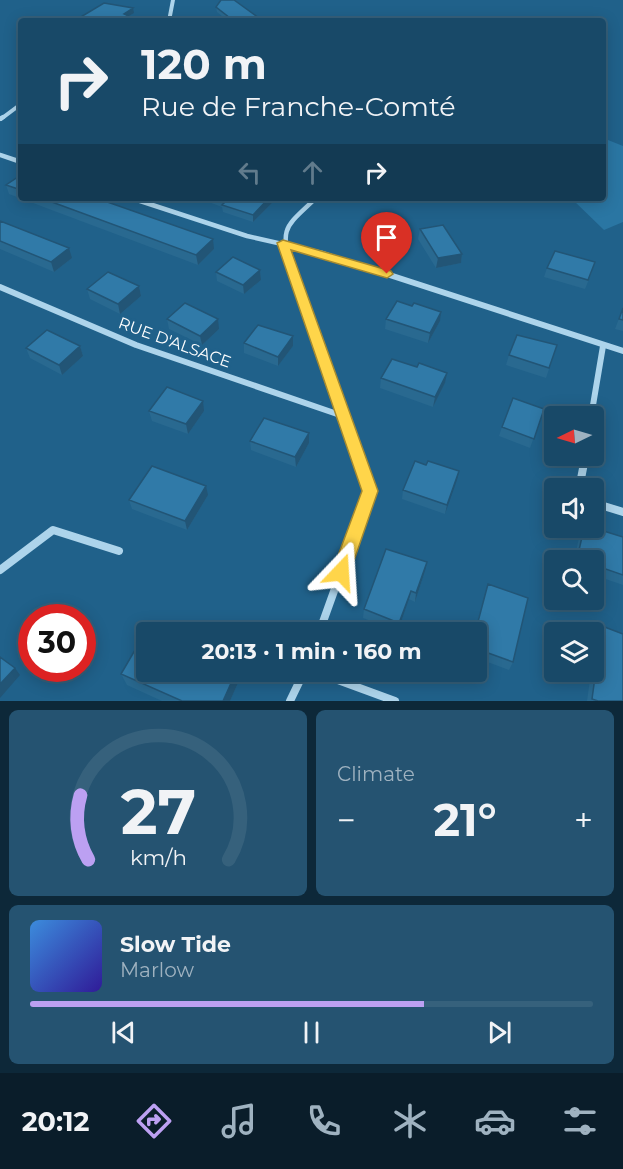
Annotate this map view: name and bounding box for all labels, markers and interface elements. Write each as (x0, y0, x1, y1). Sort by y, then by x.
text: 120 m (141, 38, 267, 90)
icon: right (42, 42, 120, 120)
text: Rue de Franche-Comté (141, 90, 456, 123)
icon: left (233, 156, 266, 189)
icon: ahead (296, 156, 329, 189)
icon: right (359, 156, 392, 189)
pin (361, 212, 412, 274)
icon: arrive (370, 221, 403, 254)
street label: RUE D'ALSACE (116, 313, 234, 372)
north arrow (544, 406, 604, 466)
map controls (544, 406, 604, 682)
button: sound (544, 478, 604, 538)
position arrow (309, 540, 373, 604)
button: search (544, 550, 604, 610)
speed limit sign: 30 (18, 604, 96, 682)
button: layers (544, 622, 604, 682)
text: 20:13 · 1 min · 160 m (201, 638, 422, 665)
text: Climate (337, 762, 415, 786)
text: 27 (120, 774, 196, 850)
text: 21° (433, 792, 497, 847)
text: − (337, 800, 356, 840)
text: + (574, 800, 593, 840)
text: km/h (129, 844, 187, 870)
text: Slow Tide (120, 931, 231, 958)
text: Marlow (120, 958, 194, 982)
icon: previous (107, 1016, 140, 1049)
icon: pause (295, 1016, 328, 1049)
icon: next (483, 1016, 516, 1049)
icon: directions (133, 1100, 175, 1142)
icon: music (218, 1100, 260, 1142)
icon: phone (303, 1100, 345, 1142)
icon: climate (389, 1100, 431, 1142)
icon: car (474, 1100, 516, 1142)
icon: filters (559, 1100, 601, 1142)
text: 20:12 (22, 1105, 90, 1138)

